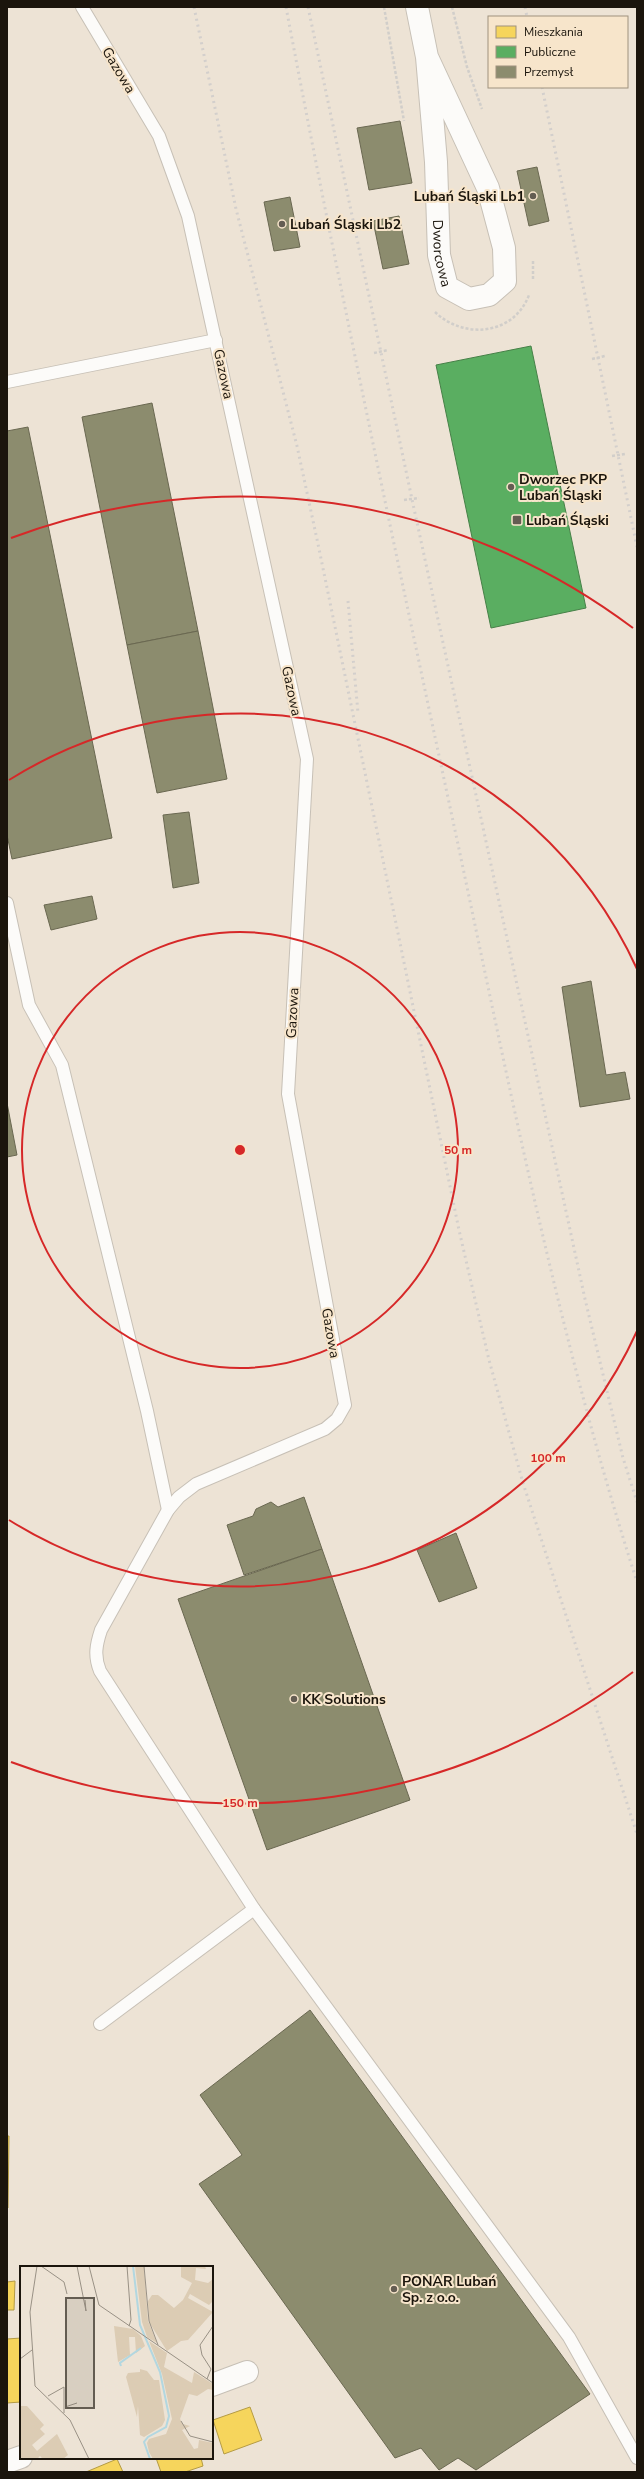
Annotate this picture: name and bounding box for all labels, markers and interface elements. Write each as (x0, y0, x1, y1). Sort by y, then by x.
legend (488, 16, 628, 88)
text: Mieszkania (524, 24, 583, 40)
street label: Gazowa (97, 44, 140, 97)
text: Publiczne (524, 44, 576, 60)
text: Przemysł (524, 64, 574, 80)
place label: Lubań Śląski Lb1 (414, 187, 525, 206)
marker: Lubań Śląski Lb1 (528, 191, 538, 201)
place label: Lubań Śląski Lb2 (290, 215, 401, 234)
marker: Lubań Śląski Lb2 (277, 219, 287, 229)
street label: Dworcowa (428, 219, 456, 289)
street label: Gazowa (209, 347, 238, 401)
place label: Dworzec PKP Lubań Śląski (519, 470, 607, 505)
marker: Dworzec PKP Lubań Śląski (506, 482, 516, 492)
place label: Lubań Śląski (526, 511, 609, 530)
marker: Lubań Śląski (511, 514, 523, 526)
street label: Gazowa (277, 664, 306, 718)
street label: Gazowa (282, 987, 303, 1039)
text: 50 m (444, 1142, 472, 1158)
centre of rings (233, 1143, 247, 1157)
street label: Gazowa (317, 1306, 344, 1360)
text: 100 m (530, 1450, 566, 1466)
place label: KK Solutions (302, 1690, 386, 1709)
marker: KK Solutions (289, 1694, 299, 1704)
text: 150 m (222, 1795, 258, 1811)
inset map (20, 2266, 213, 2459)
place label: PONAR Lubań Sp. z o.o. (402, 2272, 496, 2307)
marker: PONAR Lubań Sp. z o.o. (389, 2284, 399, 2294)

